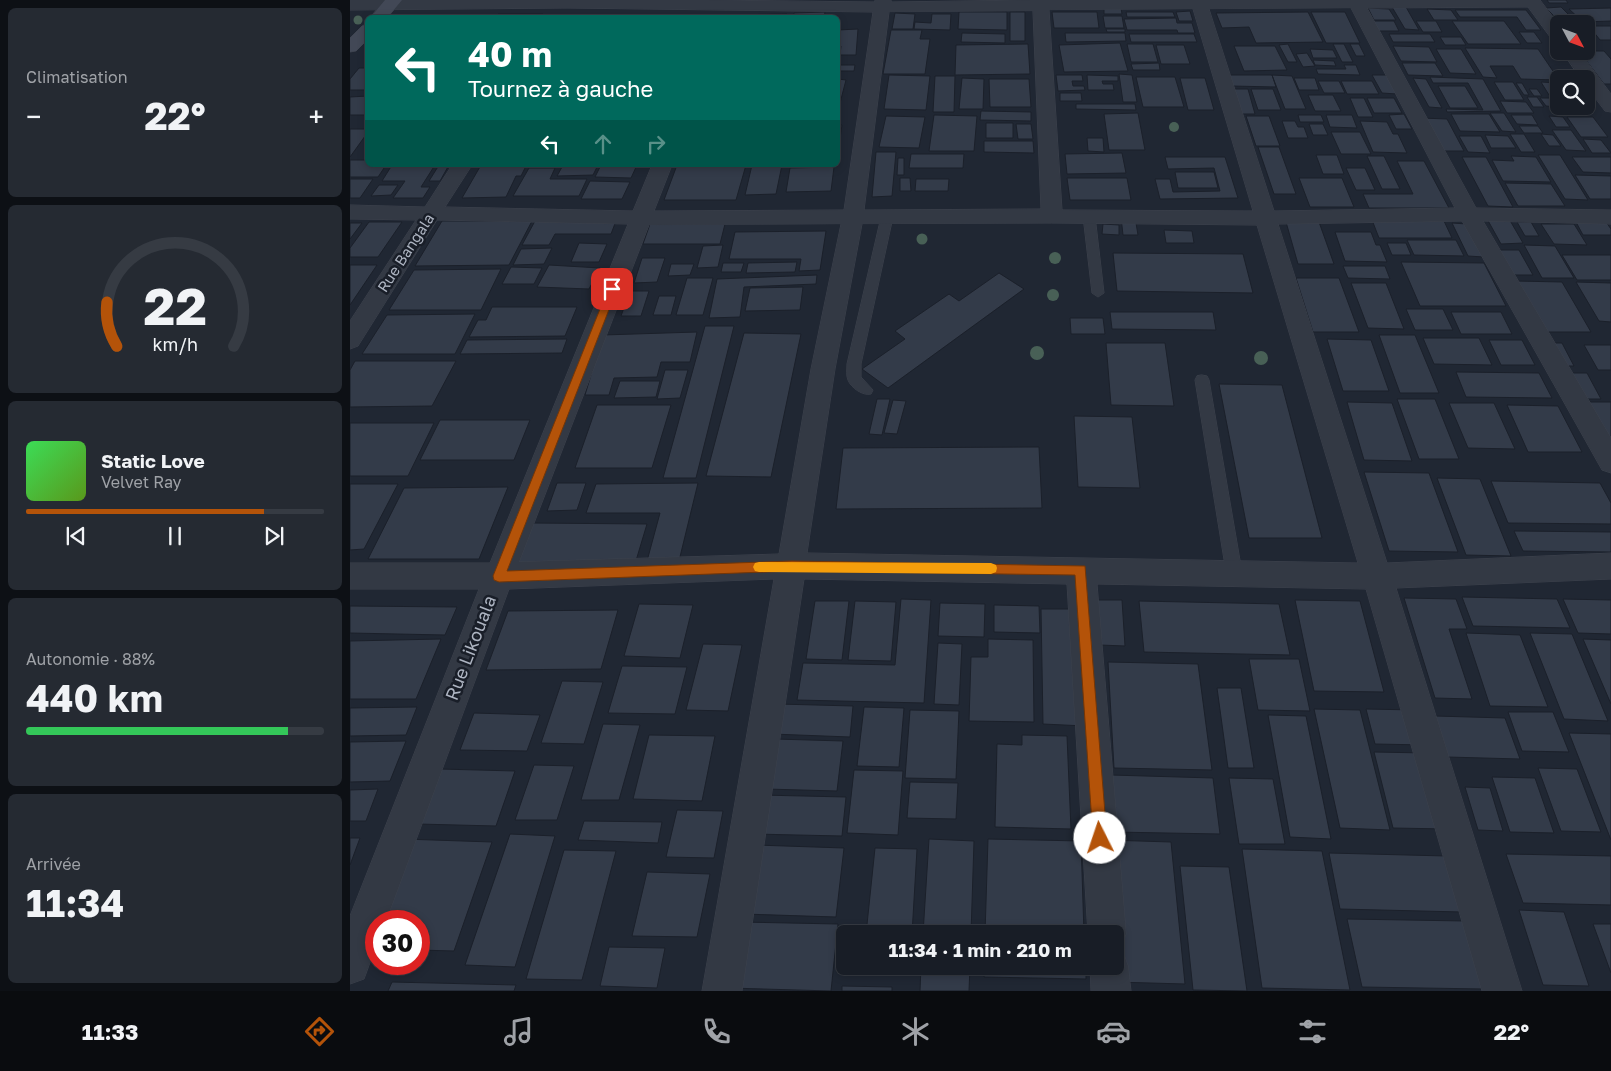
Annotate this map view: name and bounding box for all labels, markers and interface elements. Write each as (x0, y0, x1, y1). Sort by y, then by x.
north arrow (1550, 15, 1595, 60)
map controls (1550, 15, 1595, 115)
text: 40 m (468, 33, 552, 75)
icon: left (385, 35, 450, 100)
text: Climatisation (26, 67, 128, 87)
button: search (1550, 70, 1595, 115)
text: Tournez à gauche (468, 75, 653, 102)
text: 22° (144, 93, 206, 138)
text: − (26, 100, 41, 133)
text: + (309, 100, 324, 133)
icon: left (536, 130, 564, 158)
icon: ahead (589, 130, 617, 158)
icon: right (642, 130, 670, 158)
street label: Rue Bangala (373, 210, 437, 295)
pin (591, 268, 633, 310)
text: 22 (143, 274, 207, 336)
icon: arrive (598, 275, 626, 303)
text: km/h (152, 333, 198, 355)
text: Static Love (101, 449, 205, 472)
text: Velvet Ray (101, 472, 182, 492)
icon: previous (62, 522, 90, 550)
icon: pause (161, 522, 189, 550)
icon: next (260, 522, 288, 550)
street label: Rue Likouala (440, 592, 500, 703)
text: Autonomie · 88% (26, 649, 155, 669)
text: 440 km (26, 675, 163, 720)
position arrow (1073, 811, 1125, 863)
text: Arrivée (26, 854, 81, 874)
text: 11:34 (26, 880, 124, 925)
speed limit sign: 30 (365, 910, 430, 975)
text: 11:34 · 1 min · 210 m (888, 938, 1072, 961)
icon: directions (302, 1014, 337, 1049)
icon: music (501, 1014, 536, 1049)
icon: phone (699, 1014, 734, 1049)
icon: climate (898, 1014, 933, 1049)
icon: car (1096, 1014, 1131, 1049)
icon: filters (1295, 1014, 1330, 1049)
text: 11:33 (82, 1018, 138, 1045)
text: 22° (1494, 1018, 1529, 1045)

